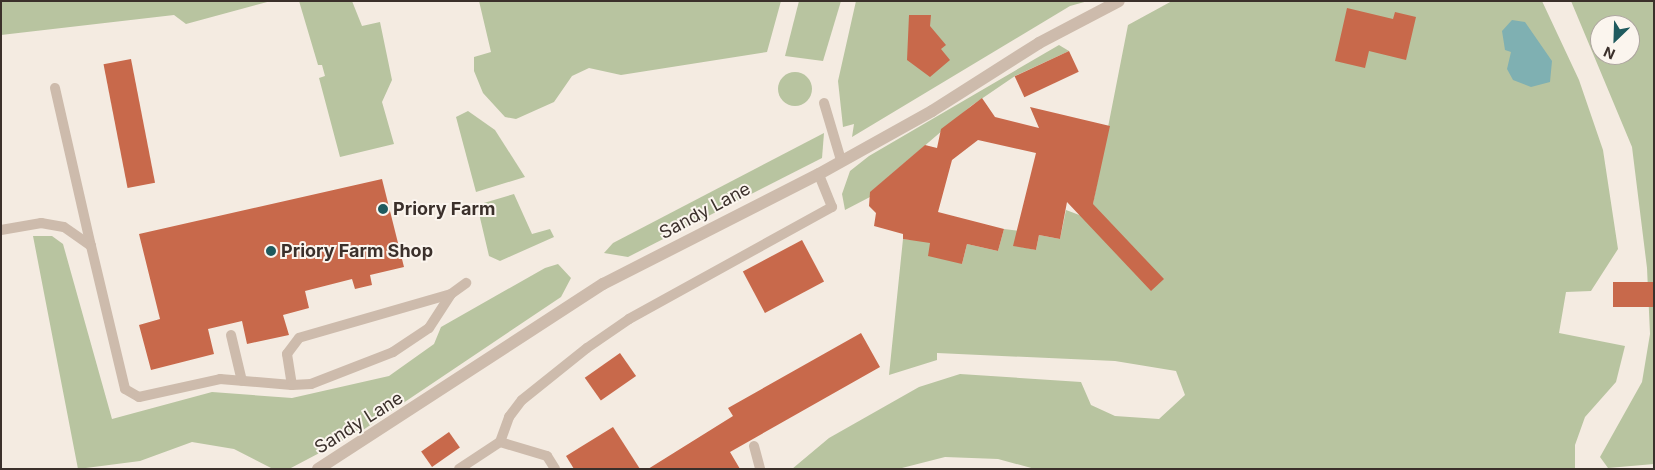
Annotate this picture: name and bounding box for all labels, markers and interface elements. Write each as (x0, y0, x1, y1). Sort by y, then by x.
north arrow (1590, 15, 1640, 65)
text: N (1601, 43, 1617, 63)
street label: Sandy Lane (656, 178, 754, 244)
place label: Priory Farm (393, 198, 495, 220)
marker: Priory Farm (377, 203, 389, 215)
place label: Priory Farm Shop (281, 240, 433, 262)
marker: Priory Farm Shop (265, 245, 277, 257)
street label: Sandy Lane (311, 387, 407, 459)

